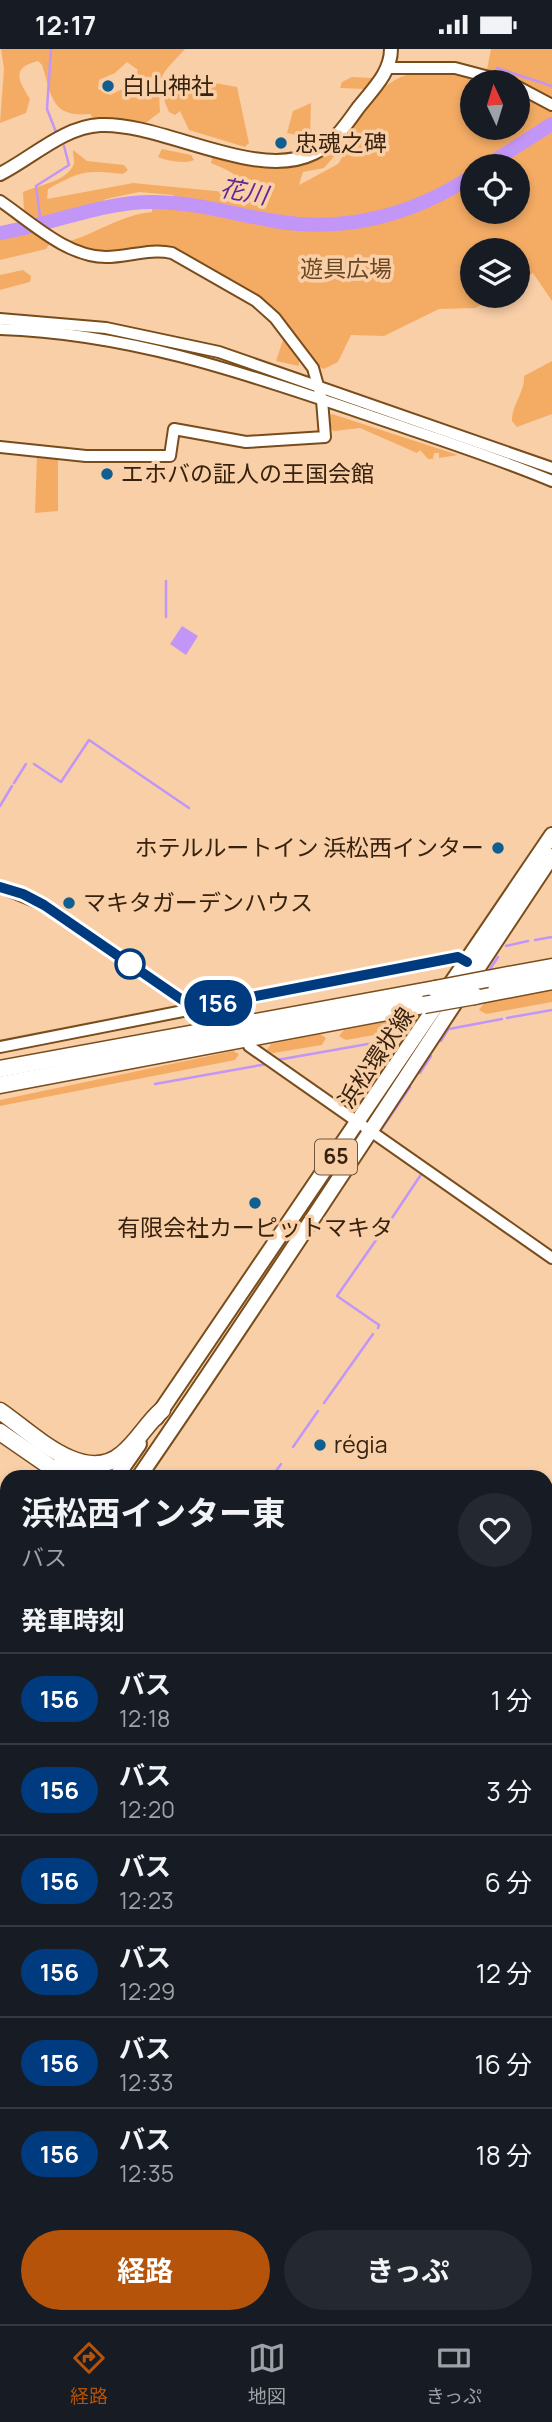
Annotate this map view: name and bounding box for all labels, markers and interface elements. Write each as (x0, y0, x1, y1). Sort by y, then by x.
text: 12:17 (35, 7, 96, 43)
place label: 白山神社 (122, 69, 214, 101)
north arrow (460, 70, 530, 140)
map controls (460, 70, 530, 308)
marker: 白山神社 (100, 78, 116, 94)
place label: 忠魂之碑 (295, 126, 387, 158)
marker: 忠魂之碑 (273, 135, 289, 151)
button: locate (460, 154, 530, 224)
water label: 花川 (218, 170, 274, 211)
button: layers (460, 238, 530, 308)
park label: 遊具広場 (300, 252, 392, 284)
place label: エホバの証人の王国会館 (121, 457, 374, 489)
marker: エホバの証人の王国会館 (99, 466, 115, 482)
place label: ホテルルートイン 浜松西インター (134, 831, 484, 863)
marker: ホテルルートイン 浜松西インター (490, 840, 506, 856)
place label: マキタガーデンハウス (83, 886, 313, 918)
marker: マキタガーデンハウス (61, 895, 77, 911)
unlabelled marker (115, 949, 145, 979)
line badge: 156 (178, 980, 258, 1026)
text: 156 (198, 986, 238, 1019)
street label: 浜松環状線 (330, 1001, 421, 1114)
road number: 65 (315, 1139, 357, 1175)
marker: 有限会社カーピットマキタ (247, 1195, 263, 1211)
place label: 有限会社カーピットマキタ (117, 1211, 393, 1243)
place label: régia (334, 1428, 388, 1460)
marker: régia (312, 1437, 328, 1453)
text: 浜松西インター東 (21, 1490, 285, 1535)
button: heart (458, 1493, 532, 1567)
text: バス (21, 1541, 67, 1573)
text: 発車時刻 (21, 1602, 125, 1638)
text: バス (119, 1666, 171, 1702)
text: 156 (40, 1682, 79, 1715)
text: 1 分 (491, 1682, 532, 1718)
text: 12:18 (119, 1702, 170, 1734)
text: バス (119, 1757, 171, 1793)
text: 156 (40, 1773, 79, 1806)
text: 3 分 (486, 1773, 532, 1809)
text: 12:20 (119, 1793, 175, 1825)
text: バス (119, 1848, 171, 1884)
text: 156 (40, 1864, 79, 1897)
text: 6 分 (485, 1864, 532, 1900)
text: 12:23 (119, 1884, 174, 1916)
text: バス (119, 1939, 171, 1975)
text: 156 (40, 1955, 79, 1988)
text: 12 分 (476, 1955, 532, 1991)
text: 12:29 (119, 1975, 175, 2007)
text: バス (119, 2030, 171, 2066)
text: 156 (40, 2046, 79, 2079)
text: 16 分 (475, 2046, 532, 2082)
text: 12:33 (119, 2066, 173, 2098)
text: バス (119, 2121, 171, 2157)
text: 156 (40, 2137, 79, 2170)
text: 18 分 (476, 2137, 532, 2173)
text: 12:35 (119, 2157, 174, 2189)
button: 経路 (21, 2230, 270, 2310)
button: きっぷ (284, 2230, 532, 2310)
tab: 経路 (70, 2339, 108, 2409)
tab: 地図 (248, 2339, 286, 2409)
tab: きっぷ (426, 2339, 482, 2409)

